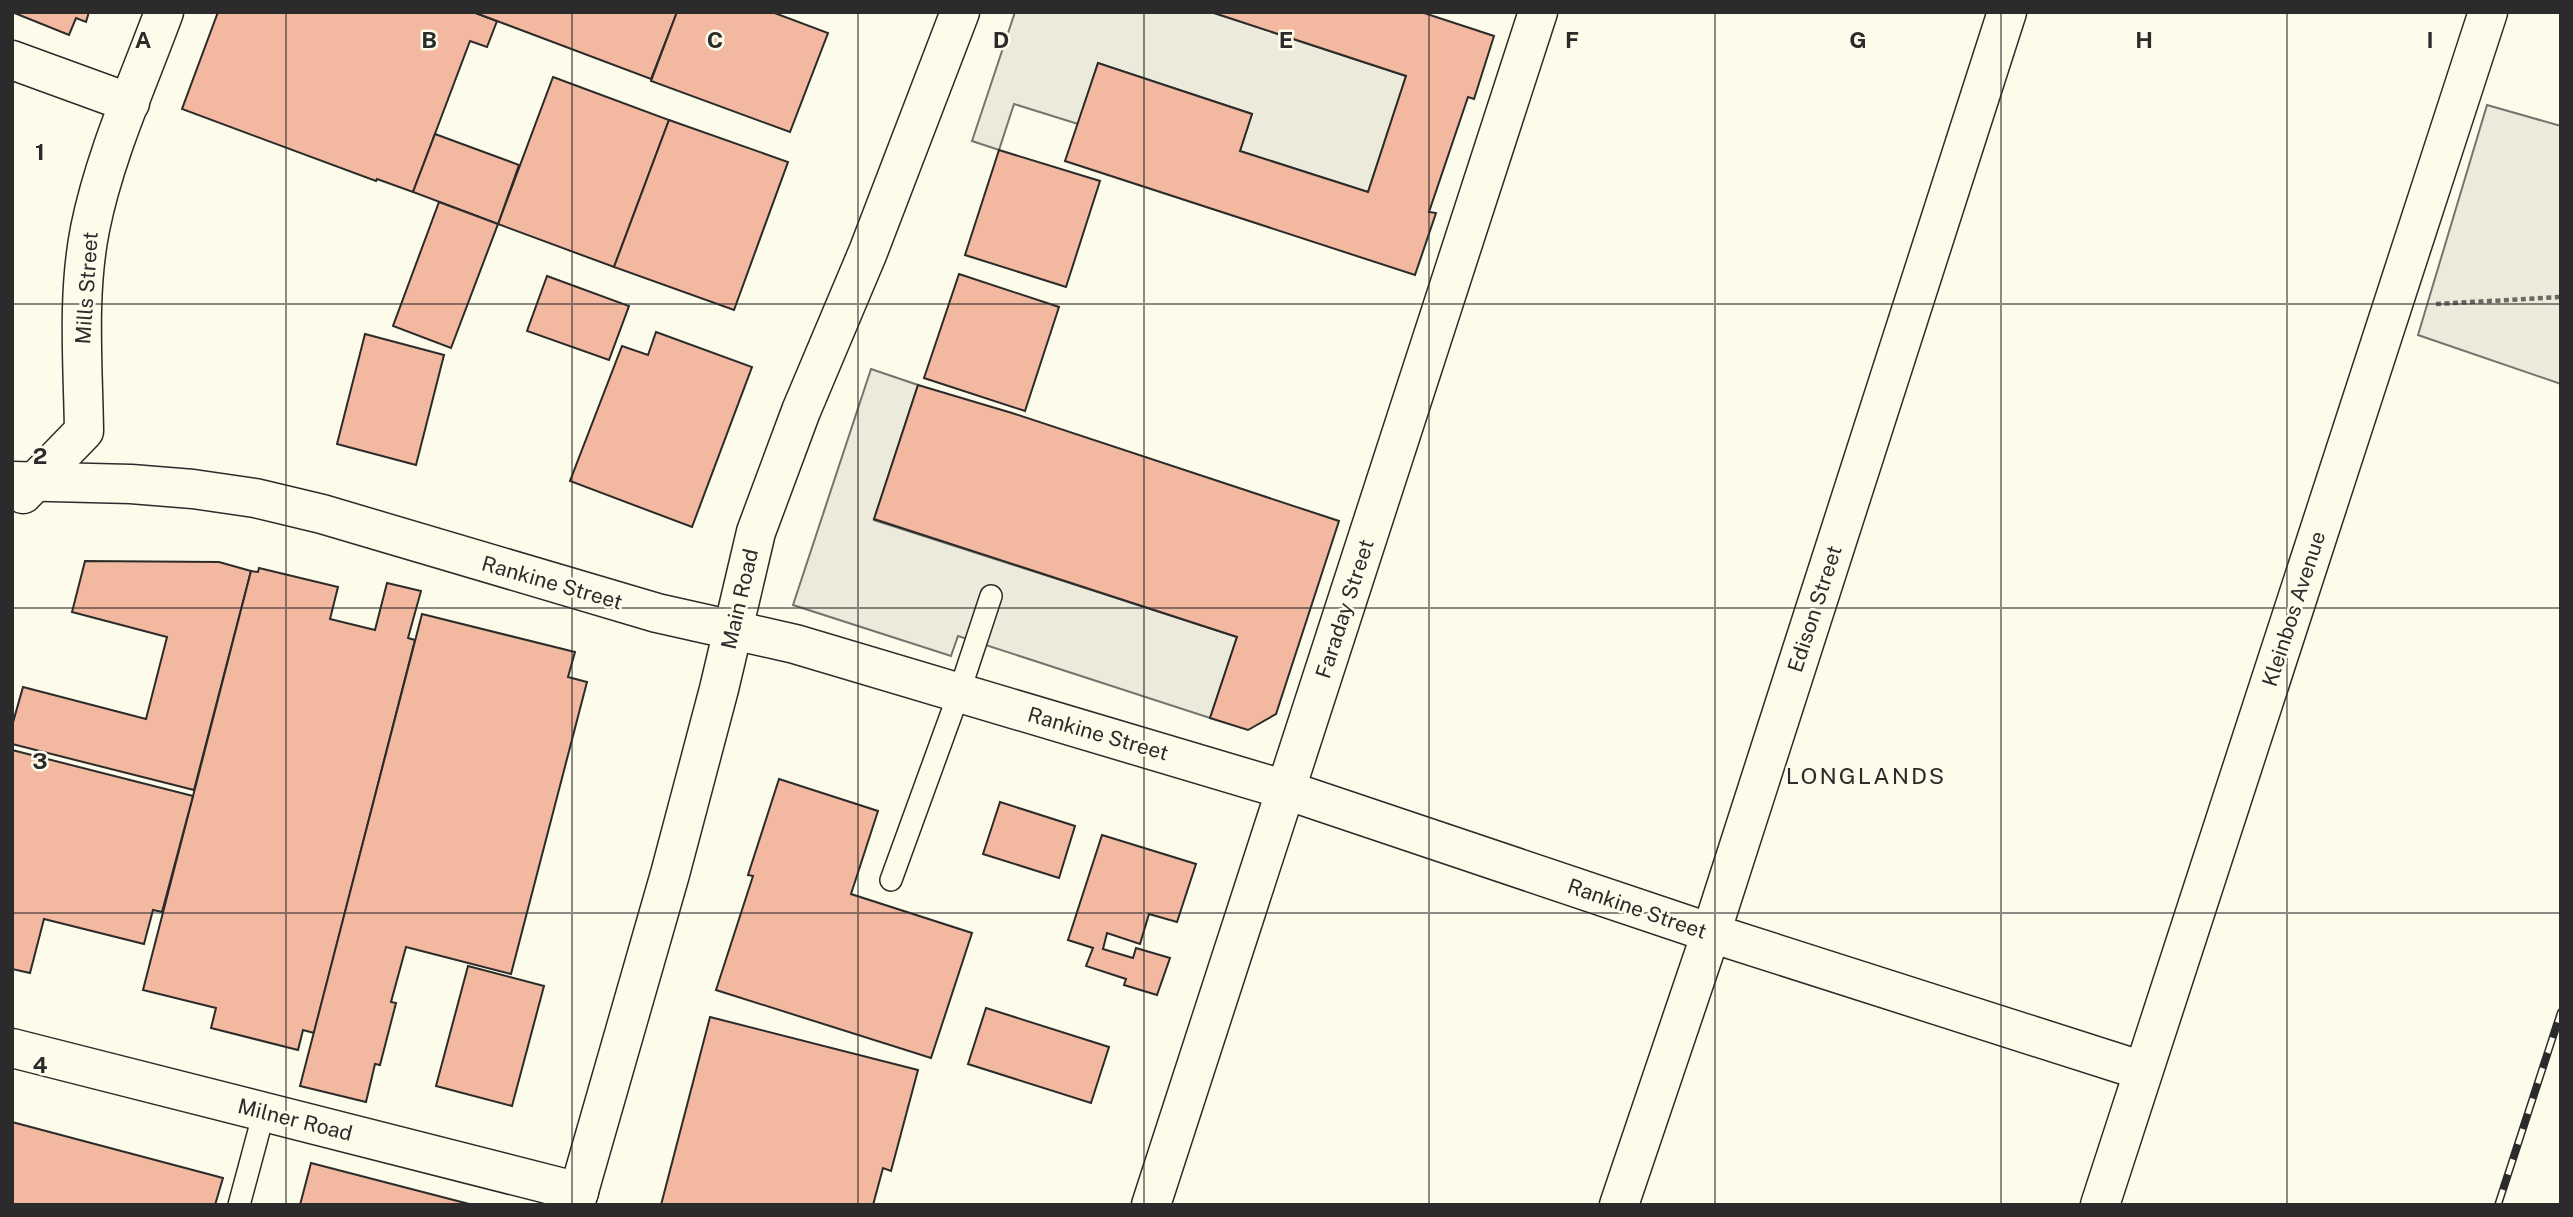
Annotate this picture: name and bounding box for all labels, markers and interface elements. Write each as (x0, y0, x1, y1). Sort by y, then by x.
text: A (135, 26, 152, 53)
text: B (421, 26, 437, 53)
text: C (707, 26, 723, 53)
text: D (993, 26, 1009, 53)
text: E (1279, 26, 1293, 53)
text: F (1565, 26, 1579, 53)
text: G (1849, 26, 1867, 53)
text: H (2135, 26, 2153, 53)
text: I (2426, 26, 2434, 53)
text: 1 (35, 138, 45, 165)
street label: Mills Street (70, 231, 103, 345)
text: 2 (33, 442, 47, 469)
street label: Kleinbos Avenue (2257, 528, 2330, 690)
street label: Faraday Street (1310, 536, 1379, 682)
street label: Edison Street (1782, 542, 1847, 675)
street label: Main Road (716, 546, 763, 652)
street label: Rankine Street (479, 550, 625, 615)
street label: Rankine Street (1025, 701, 1171, 766)
text: 3 (32, 747, 48, 774)
district label: LONGLANDS (1786, 762, 1946, 789)
street label: Rankine Street (1564, 873, 1710, 944)
text: 4 (32, 1051, 48, 1078)
street label: Milner Road (235, 1093, 355, 1146)

